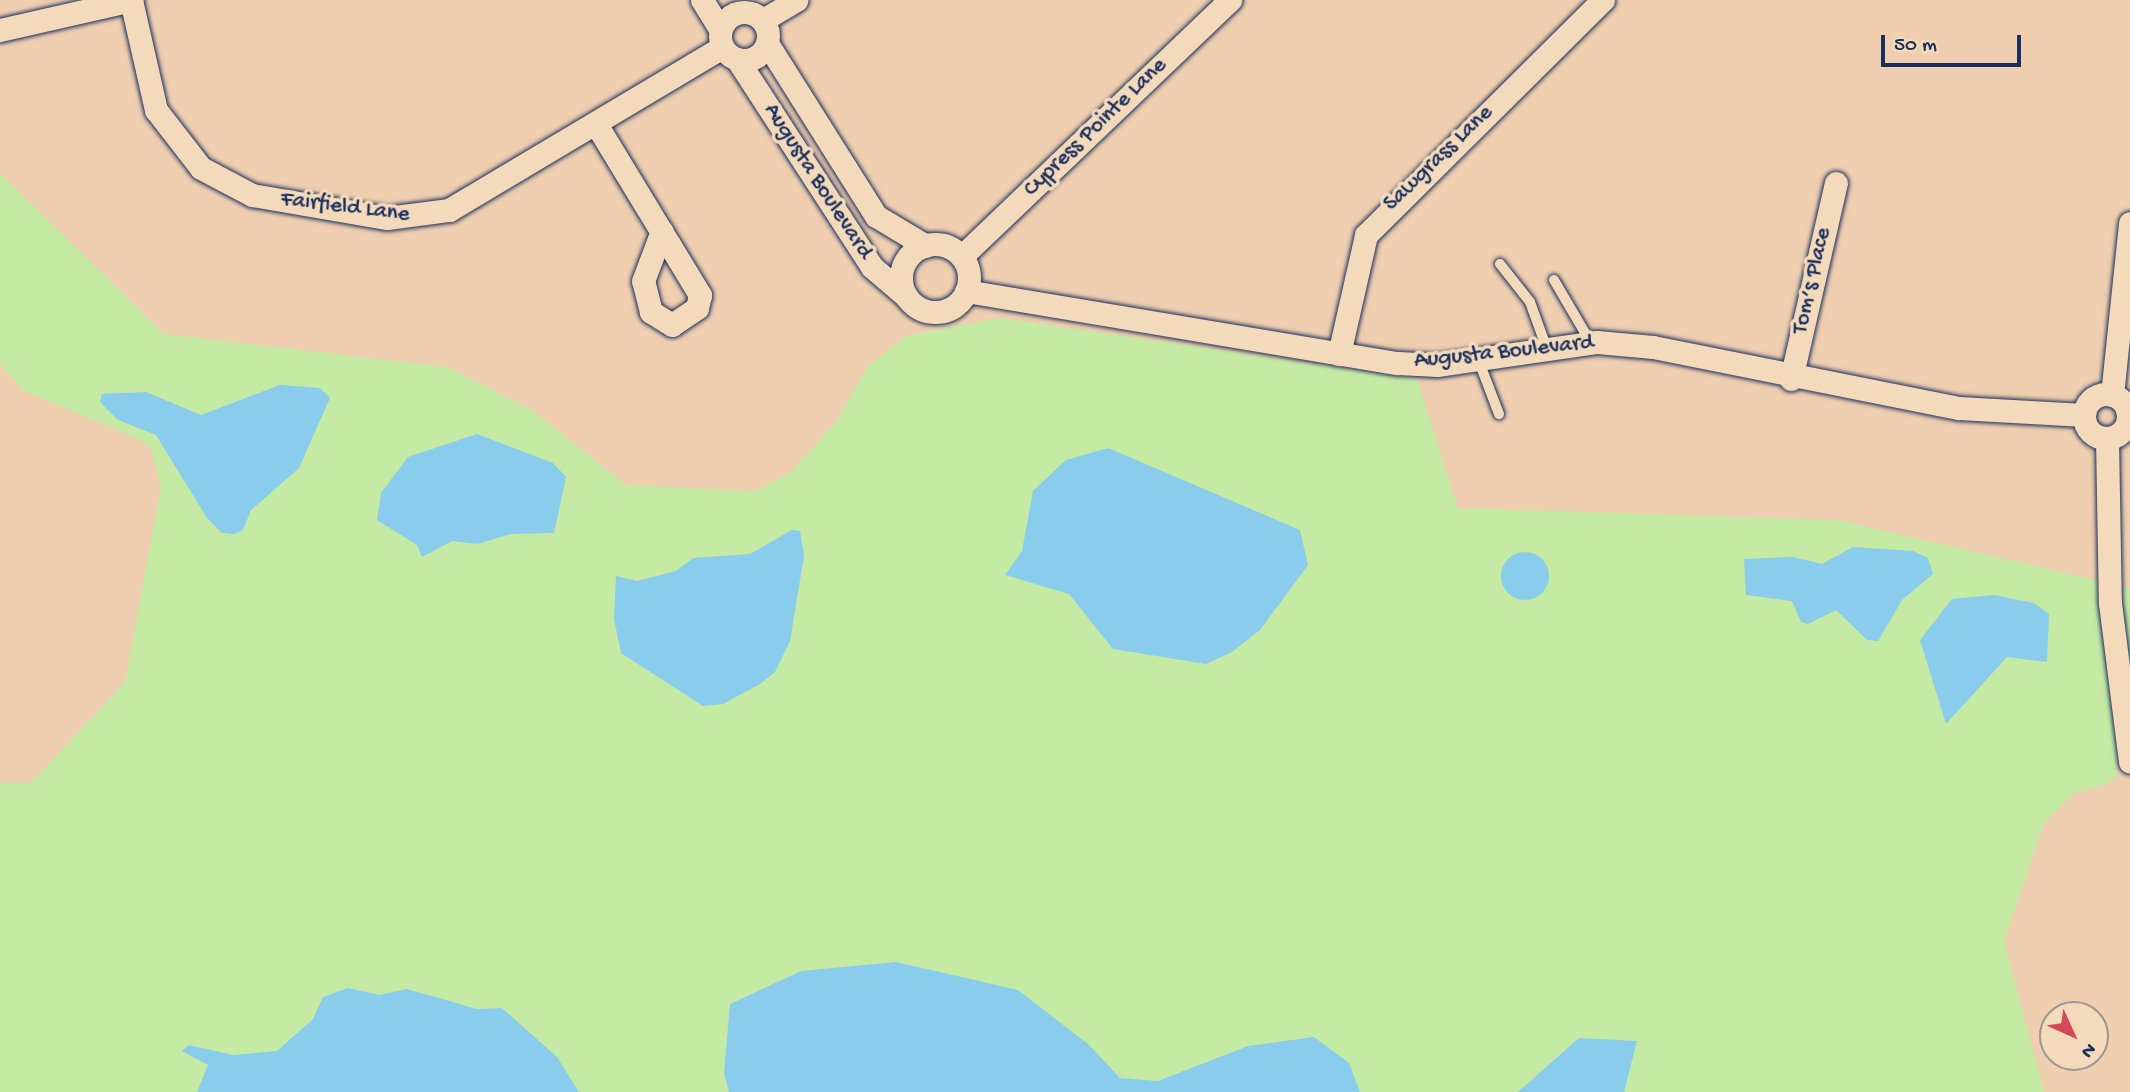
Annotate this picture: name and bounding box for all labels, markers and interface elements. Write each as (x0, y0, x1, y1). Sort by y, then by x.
scale bar (1885, 21, 2025, 65)
text: 50 m (1894, 34, 1937, 59)
street label: Cypress Pointe Lane (1019, 53, 1173, 203)
street label: Augusta Boulevard (756, 99, 878, 265)
street label: Sawgrass Lane (1378, 100, 1500, 218)
street label: Fairfield Lane (279, 186, 411, 230)
street label: Tom’s Place (1787, 225, 1839, 337)
street label: Augusta Boulevard (1413, 330, 1595, 376)
north arrow (2039, 1001, 2109, 1071)
text: N (2075, 1037, 2100, 1062)

